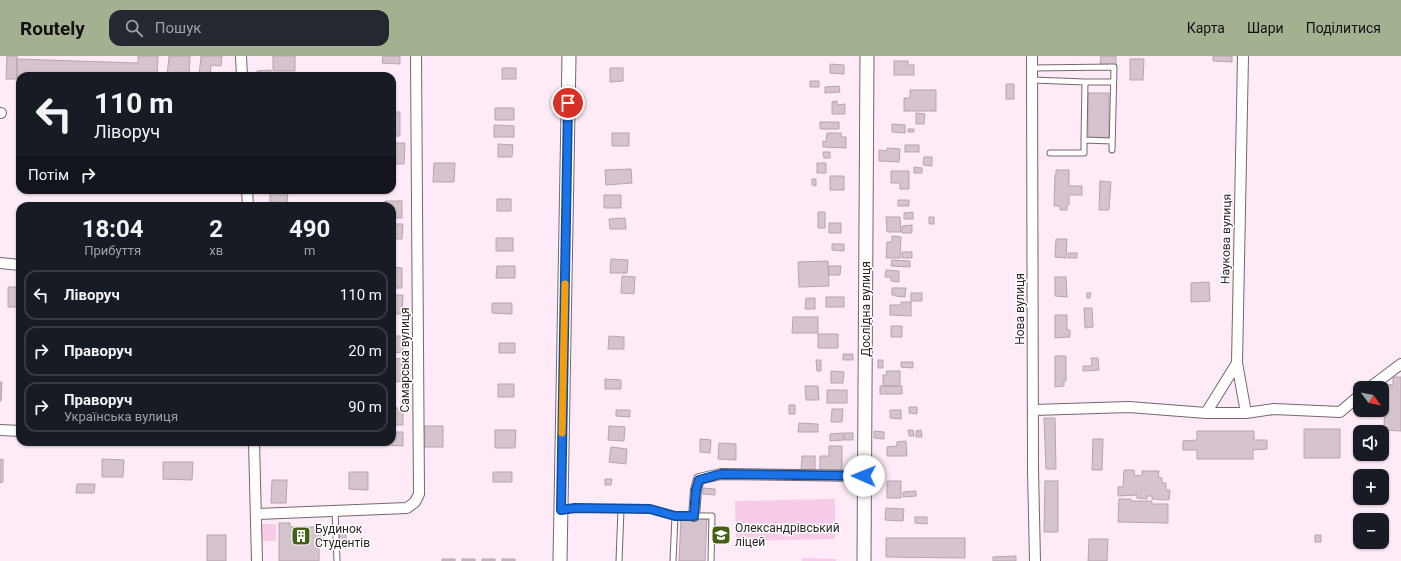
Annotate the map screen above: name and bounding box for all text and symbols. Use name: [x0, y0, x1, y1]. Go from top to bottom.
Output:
search box: [109, 10, 389, 46]
text: Routely: [20, 17, 85, 40]
icon: search: [123, 17, 145, 39]
text: Пошук: [155, 19, 201, 37]
text: Карта: [1187, 20, 1225, 36]
text: Шари: [1247, 20, 1284, 36]
text: Поділитися: [1306, 20, 1381, 36]
pin: [551, 86, 585, 120]
text: 110 m: [94, 87, 173, 120]
icon: left: [28, 88, 80, 140]
icon: arrive: [557, 92, 579, 114]
text: Ліворуч: [94, 121, 160, 142]
icon: right: [77, 164, 99, 186]
text: Потім: [28, 166, 69, 184]
street label: Наукова вулиця: [1218, 194, 1234, 284]
text: 18:04: [82, 215, 144, 243]
text: 2: [209, 215, 223, 243]
text: 490: [289, 215, 330, 243]
text: Прибуття: [84, 243, 141, 258]
text: хв: [209, 243, 223, 258]
text: m: [304, 243, 315, 258]
street label: Дослідна вулиця: [859, 261, 873, 357]
street label: Нова вулиця: [1013, 273, 1027, 345]
icon: left: [30, 284, 52, 306]
text: Ліворуч: [64, 286, 120, 304]
text: 110 m: [340, 286, 382, 304]
street label: Самарська вулиця: [398, 307, 412, 413]
icon: right: [30, 340, 52, 362]
text: Праворуч: [64, 342, 132, 360]
text: 20 m: [348, 342, 382, 360]
north arrow: [1353, 381, 1389, 417]
map controls: [1353, 381, 1389, 549]
text: Праворуч: [64, 391, 132, 409]
icon: right: [30, 396, 52, 418]
text: 90 m: [348, 398, 382, 416]
text: Українська вулиця: [64, 409, 178, 424]
button: sound: [1353, 425, 1389, 461]
position arrow: [843, 455, 885, 497]
button: +: [1353, 469, 1389, 505]
button: −: [1353, 513, 1389, 549]
place label: Олександрівський ліцей: [735, 521, 840, 549]
place label: Будинок Студентів: [315, 522, 370, 550]
school or university icon: Олександрівський ліцей: [710, 524, 732, 546]
building icon: Будинок Студентів: [290, 525, 312, 547]

